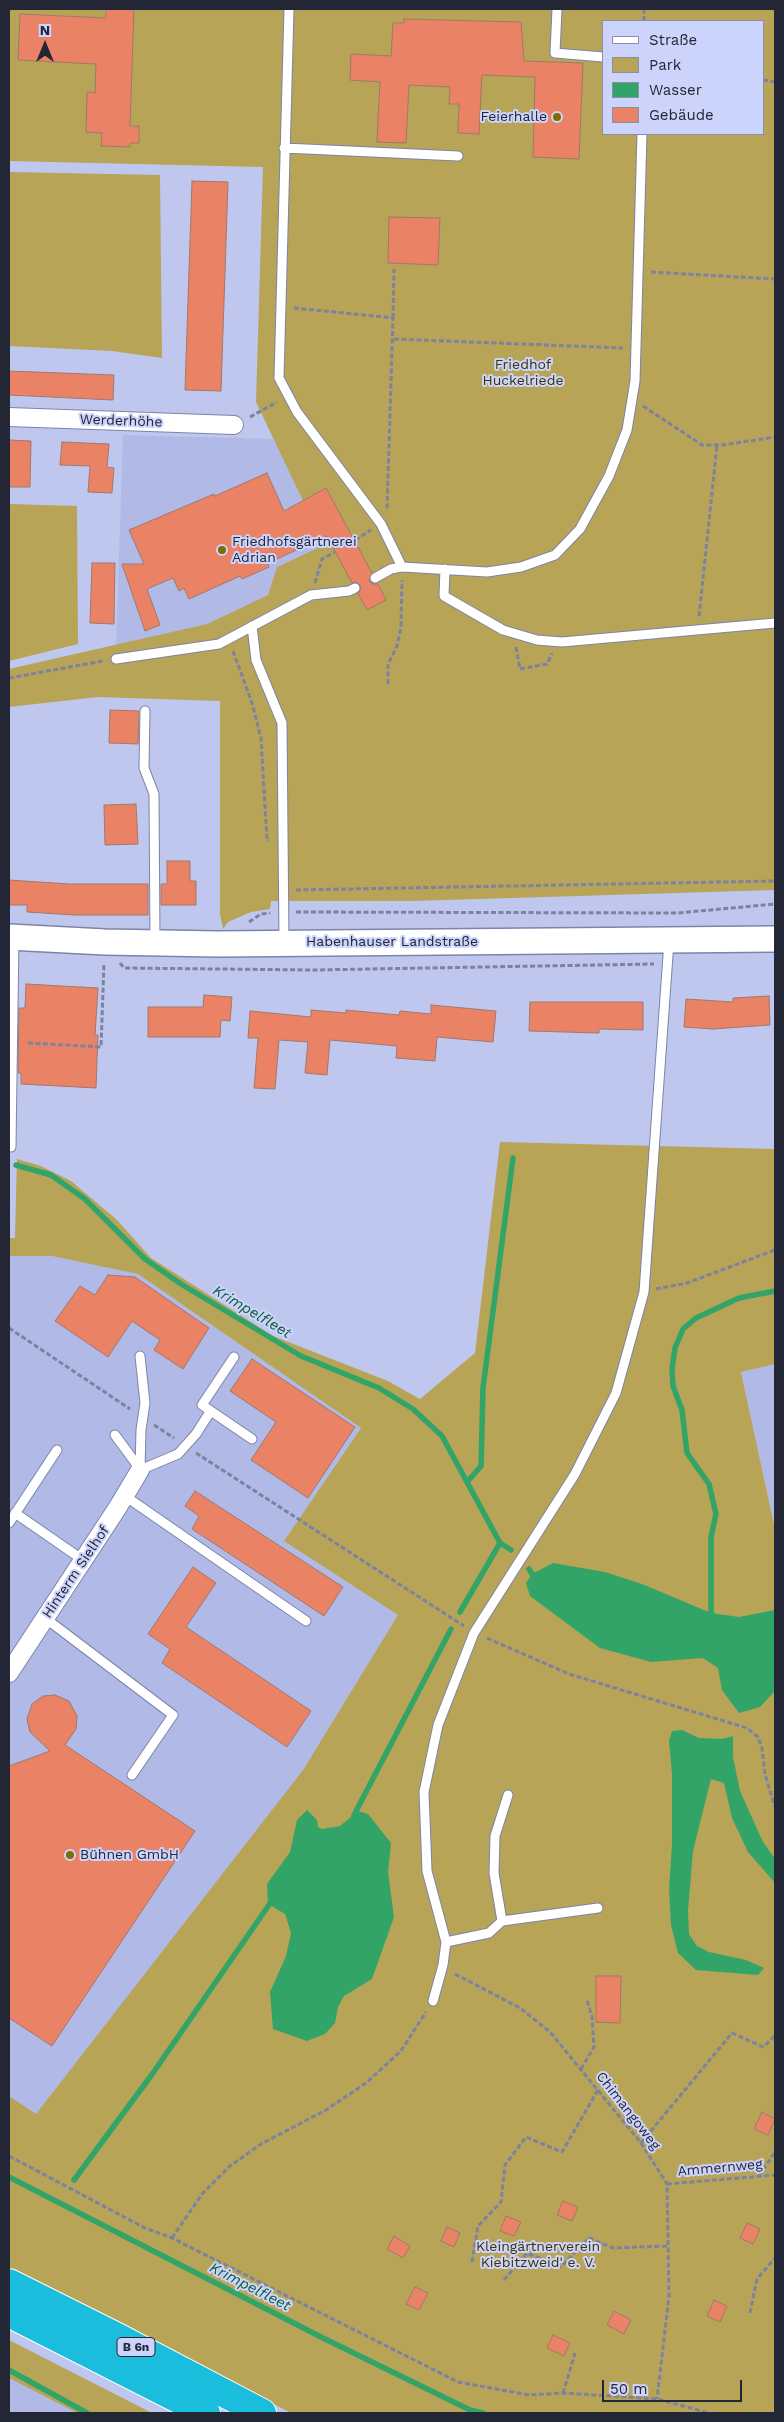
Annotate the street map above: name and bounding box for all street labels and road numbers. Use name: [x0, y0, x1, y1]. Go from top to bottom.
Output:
street label: Werderhöhe: [79, 411, 163, 431]
street label: Habenhauser Landstraße: [306, 934, 478, 950]
street label: Hinterm Sielhof: [39, 1523, 113, 1621]
street label: Chimangoweg: [592, 2069, 664, 2153]
street label: Ammernweg: [677, 2156, 763, 2180]
road number: B 6n: [117, 2338, 155, 2356]

